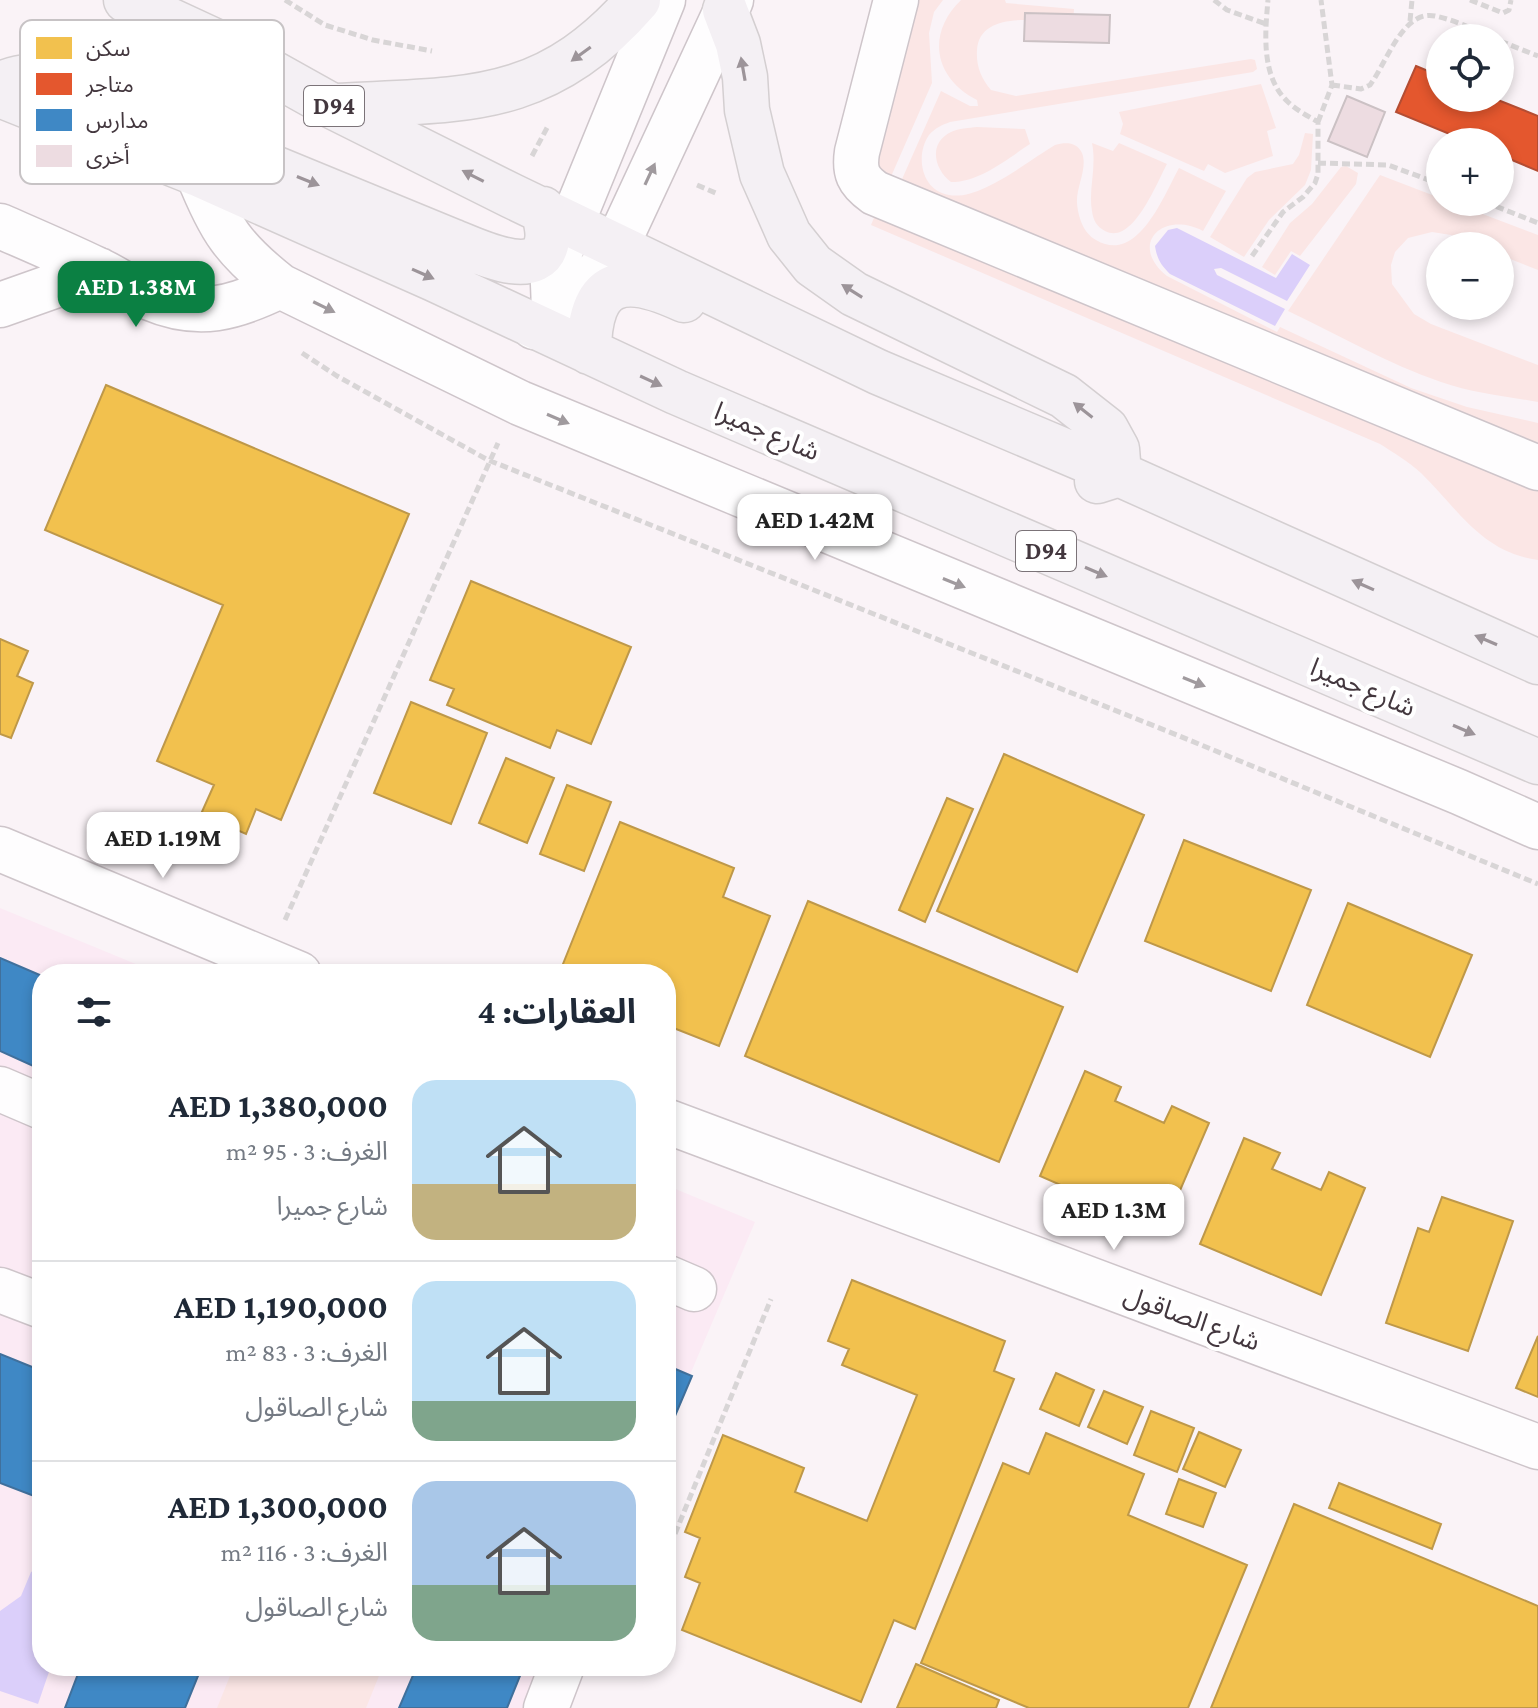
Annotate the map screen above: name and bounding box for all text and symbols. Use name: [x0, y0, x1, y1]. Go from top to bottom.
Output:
legend: [20, 20, 284, 184]
map controls: [1426, 24, 1514, 320]
button: locate: [1426, 24, 1514, 112]
text: سكن: [86, 36, 130, 61]
one-way arrow: [571, 45, 592, 61]
one-way arrow: [736, 56, 748, 81]
text: متاجر: [85, 72, 134, 97]
road number: D94: [304, 86, 364, 126]
text: مدارس: [86, 108, 149, 134]
button: +: [1426, 128, 1514, 216]
text: أخرى: [86, 143, 130, 169]
one-way arrow: [643, 162, 657, 186]
one-way arrow: [461, 169, 484, 183]
one-way arrow: [296, 175, 320, 188]
button: −: [1426, 232, 1514, 320]
pin: AED 1.38M: [44, 261, 228, 329]
one-way arrow: [411, 268, 435, 281]
text: AED 1.38M: [76, 272, 196, 301]
one-way arrow: [841, 285, 863, 299]
one-way arrow: [312, 301, 335, 314]
one-way arrow: [640, 374, 663, 388]
street label: شارع جميرا: [708, 396, 824, 470]
one-way arrow: [1073, 402, 1093, 418]
one-way arrow: [546, 413, 570, 426]
pin: AED 1.42M: [723, 494, 907, 562]
text: AED 1.42M: [755, 505, 875, 534]
road number: D94: [1016, 531, 1076, 571]
one-way arrow: [1084, 566, 1108, 579]
one-way arrow: [942, 576, 966, 589]
one-way arrow: [1351, 578, 1374, 592]
one-way arrow: [1474, 633, 1498, 646]
street label: شارع جميرا: [1304, 652, 1420, 726]
one-way arrow: [1182, 676, 1206, 689]
one-way arrow: [1452, 723, 1475, 736]
pin: AED 1.19M: [71, 812, 255, 880]
text: AED 1.19M: [105, 823, 221, 852]
icon: filters: [72, 990, 116, 1034]
text: العقارات: 4: [478, 993, 636, 1030]
text: AED 1,380,000: [169, 1087, 388, 1124]
icon: home: [476, 1112, 572, 1208]
text: الغرف: 3 · 95 m²: [226, 1137, 388, 1166]
pin: AED 1.3M: [1031, 1184, 1197, 1252]
text: شارع جميرا: [277, 1192, 388, 1221]
text: AED 1.3M: [1061, 1195, 1167, 1224]
street label: شارع الصاقول: [1118, 1280, 1264, 1360]
text: AED 1,190,000: [174, 1288, 388, 1325]
icon: home: [476, 1313, 572, 1409]
text: الغرف: 3 · 83 m²: [226, 1338, 388, 1367]
text: شارع الصاقول: [245, 1393, 388, 1422]
text: AED 1,300,000: [168, 1488, 388, 1525]
icon: home: [476, 1513, 572, 1609]
text: الغرف: 3 · 116 m²: [221, 1538, 388, 1567]
text: شارع الصاقول: [245, 1593, 388, 1622]

